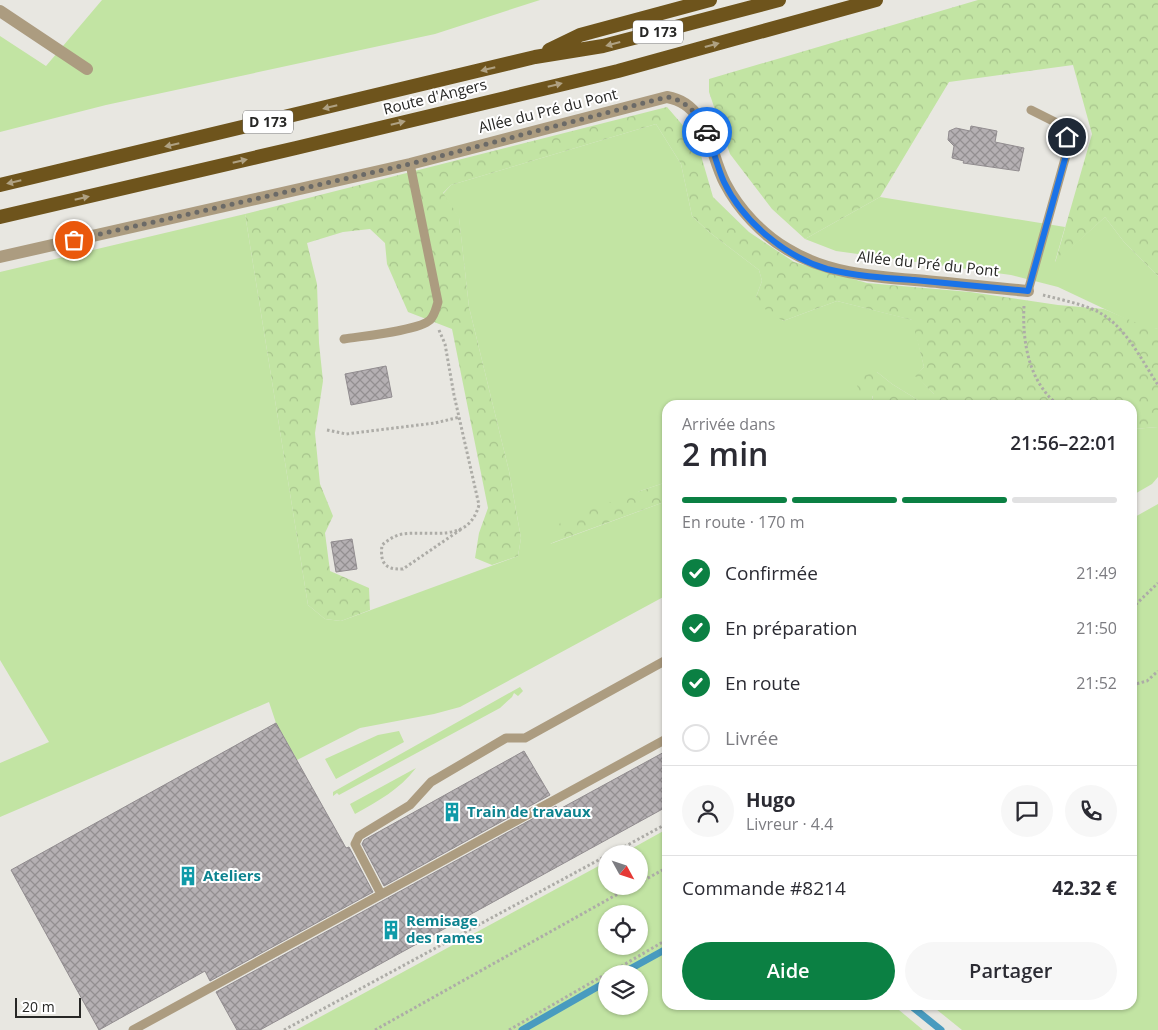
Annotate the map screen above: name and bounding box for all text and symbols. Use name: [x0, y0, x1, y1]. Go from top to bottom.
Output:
road number: D 173: [633, 21, 683, 44]
one-way arrow: [606, 40, 621, 48]
one-way arrow: [705, 41, 720, 49]
one-way arrow: [480, 65, 495, 73]
street label: Route d'Angers: [381, 73, 489, 119]
one-way arrow: [547, 81, 562, 89]
street label: Allée du Pré du Pont: [476, 83, 619, 137]
one-way arrow: [323, 104, 338, 112]
courier: [682, 107, 732, 157]
road number: D 173: [243, 110, 293, 134]
pin: [1046, 116, 1088, 158]
icon: car: [693, 118, 721, 146]
one-way arrow: [390, 119, 405, 127]
icon: home: [1053, 123, 1081, 151]
one-way arrow: [165, 141, 180, 149]
one-way arrow: [232, 157, 247, 165]
one-way arrow: [6, 178, 21, 186]
one-way arrow: [74, 194, 89, 202]
pin: [53, 219, 95, 261]
icon: bag: [60, 226, 88, 254]
street label: Allée du Pré du Pont: [856, 246, 1000, 280]
text: Arrivée dans: [682, 413, 775, 435]
text: 21:56–22:01: [1010, 430, 1117, 456]
text: 2 min: [682, 432, 768, 475]
text: En route · 170 m: [682, 511, 804, 533]
icon: check: [682, 559, 710, 587]
text: Confirmée: [725, 560, 818, 586]
text: 21:49: [1076, 562, 1117, 584]
icon: check: [682, 614, 710, 642]
text: En préparation: [725, 615, 857, 641]
text: 21:50: [1076, 617, 1117, 639]
icon: check: [682, 669, 710, 697]
text: En route: [725, 670, 800, 696]
text: 21:52: [1076, 672, 1117, 694]
text: Livrée: [725, 725, 778, 751]
button: person: [682, 785, 734, 837]
button: chat: [1001, 785, 1053, 837]
button: phone: [1065, 785, 1117, 837]
text: Hugo: [746, 787, 796, 813]
building icon: Train de travaux: [441, 801, 463, 823]
place label: Train de travaux: [467, 801, 591, 821]
text: Livreur · 4.4: [746, 813, 833, 835]
north arrow: [598, 845, 648, 895]
map controls: [598, 845, 648, 1015]
building icon: Ateliers: [177, 865, 199, 887]
place label: Ateliers: [203, 865, 261, 885]
text: Commande #8214: [682, 875, 846, 901]
text: 42.32 €: [1052, 875, 1117, 901]
button: locate: [598, 905, 648, 955]
place label: Remisage des rames: [406, 910, 483, 947]
building icon: Remisage des rames: [380, 919, 402, 941]
button: Aide: [682, 942, 895, 1000]
button: Partager: [905, 942, 1117, 1000]
button: layers: [598, 965, 648, 1015]
scale bar: [15, 995, 81, 1018]
text: 20 m: [22, 997, 55, 1016]

